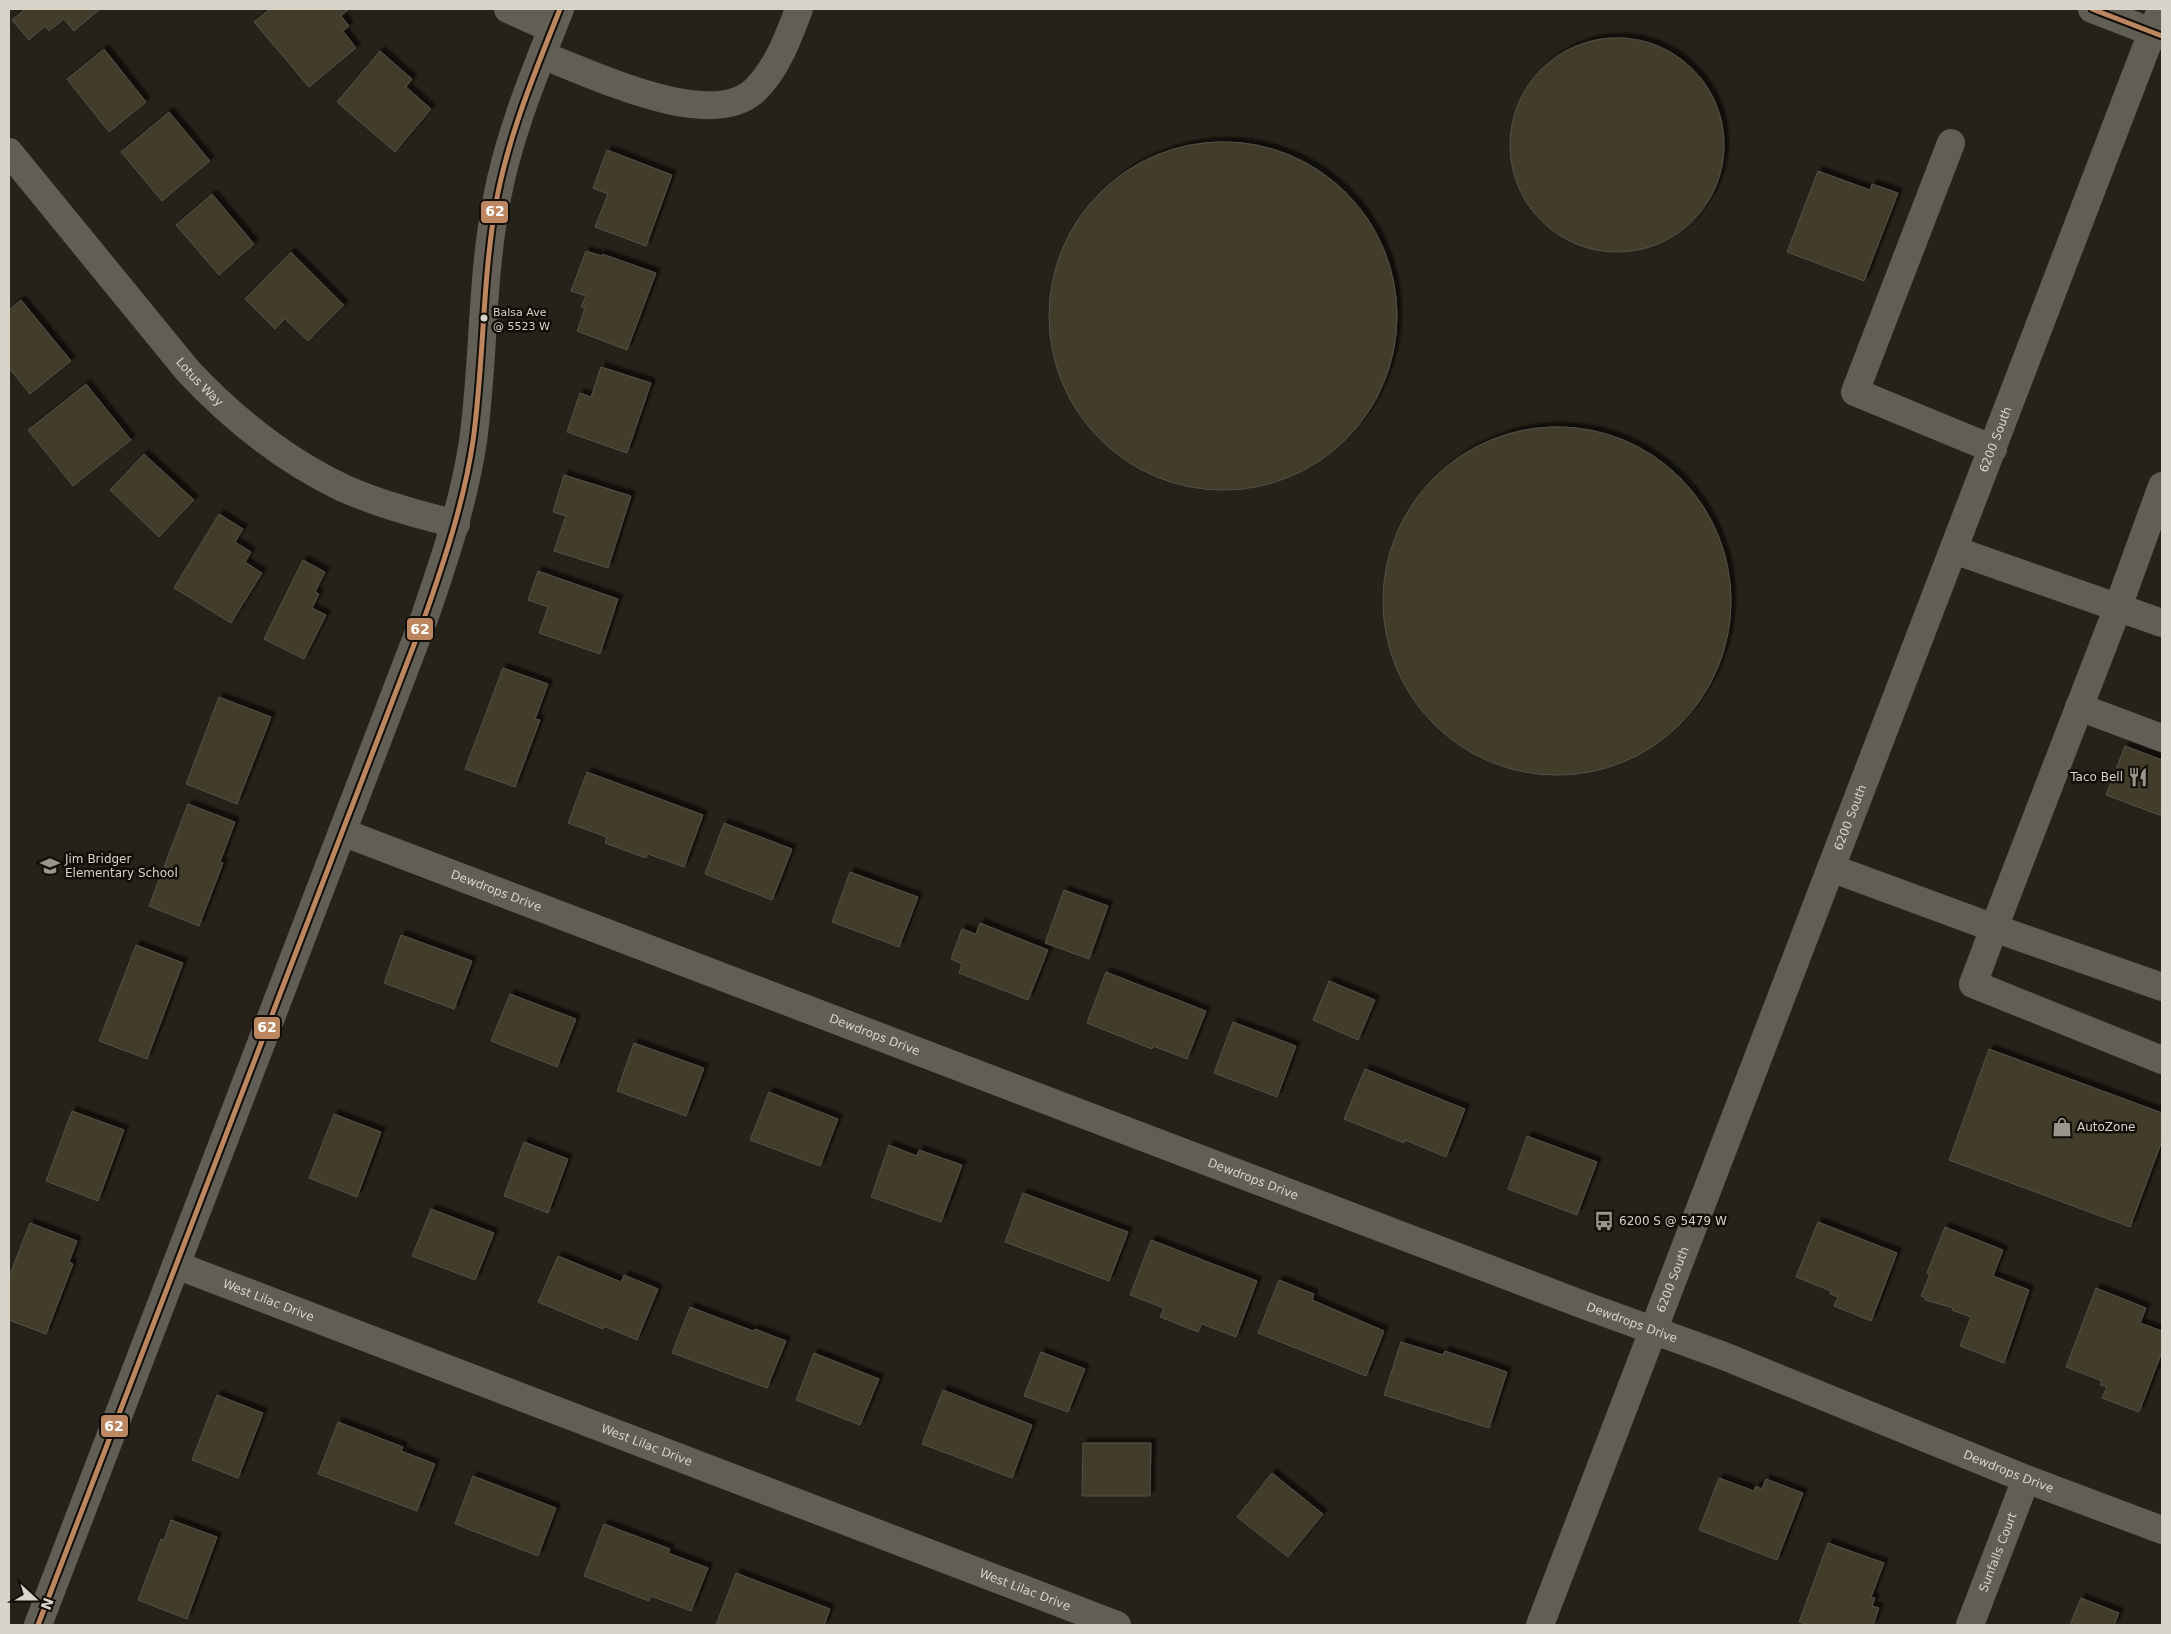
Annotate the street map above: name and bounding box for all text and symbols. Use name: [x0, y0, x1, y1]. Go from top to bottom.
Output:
line badge: 62: [480, 200, 509, 224]
text: 62: [485, 203, 505, 219]
place label: Balsa Ave @ 5523 W: [493, 306, 550, 333]
marker: Balsa Ave @ 5523 W: [479, 313, 489, 323]
street label: Lotus Way: [173, 355, 226, 409]
street label: 6200 South: [1977, 405, 2015, 474]
line badge: 62: [406, 617, 434, 641]
text: 62: [410, 621, 430, 637]
restaurant icon: Taco Bell: [2127, 766, 2149, 788]
place label: Taco Bell: [2069, 770, 2123, 784]
street label: 6200 South: [1831, 783, 1869, 852]
place label: Jim Bridger Elementary School: [64, 852, 178, 880]
school or university icon: Jim Bridger Elementary School: [39, 855, 61, 877]
street label: Dewdrops Drive: [449, 867, 543, 914]
street label: Dewdrops Drive: [827, 1011, 922, 1059]
line badge: 62: [253, 1016, 281, 1040]
text: 62: [257, 1019, 277, 1035]
shop icon: AutoZone: [2051, 1116, 2073, 1138]
place label: AutoZone: [2077, 1120, 2135, 1134]
street label: Dewdrops Drive: [1206, 1155, 1300, 1203]
bus stop icon: 6200 S @ 5479 W: [1593, 1210, 1615, 1232]
place label: 6200 S @ 5479 W: [1619, 1214, 1727, 1228]
street label: 6200 South: [1654, 1245, 1692, 1314]
street label: West Lilac Drive: [221, 1277, 316, 1324]
street label: Dewdrops Drive: [1584, 1300, 1679, 1345]
line badge: 62: [100, 1414, 129, 1438]
text: 62: [104, 1418, 124, 1434]
street label: West Lilac Drive: [599, 1421, 694, 1469]
street label: Dewdrops Drive: [1961, 1447, 2055, 1496]
street label: Sunfalls Court: [1976, 1510, 2020, 1594]
street label: West Lilac Drive: [977, 1566, 1073, 1614]
north arrow: [10, 1574, 60, 1624]
text: N: [38, 1595, 57, 1612]

